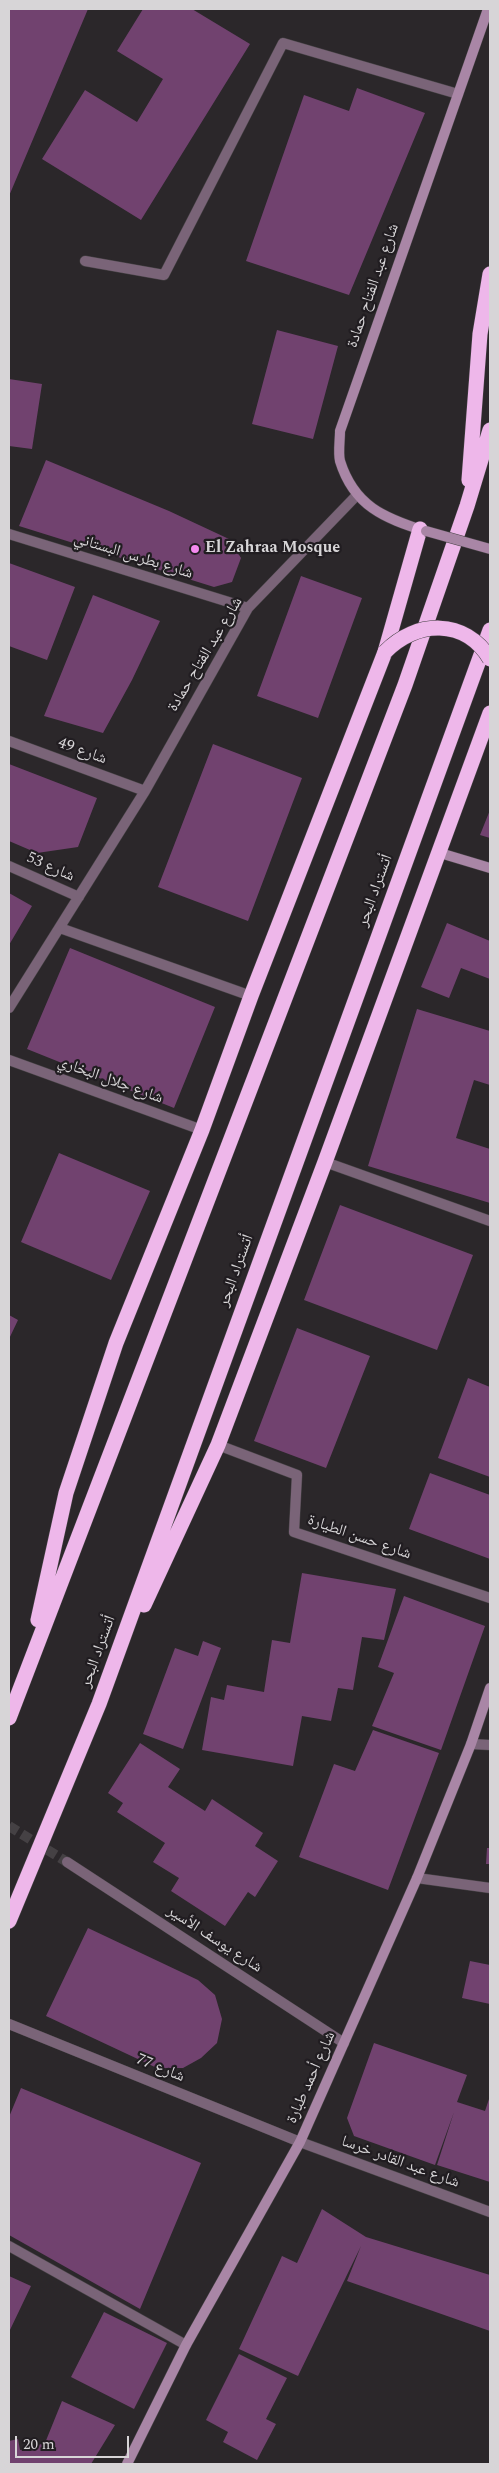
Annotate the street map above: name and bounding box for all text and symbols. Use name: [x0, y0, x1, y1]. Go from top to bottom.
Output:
street label: شارع عبد الفتاح حمادة: [344, 221, 404, 351]
street label: شارع بطرس البستاني: [71, 530, 195, 584]
place label: El Zahraa Mosque: [205, 539, 340, 559]
marker: El Zahraa Mosque: [189, 543, 201, 555]
street label: شارع عبد الفتاح حمادة: [164, 594, 248, 716]
street label: شارع 49: [55, 734, 109, 770]
street label: شارع 53: [23, 849, 77, 887]
street label: أتستراد البحر: [354, 852, 398, 930]
street label: شارع جلال البخاري: [55, 1053, 165, 1109]
street label: أتستراد البحر: [215, 1232, 259, 1310]
street label: شارع حسن الطيارة: [305, 1511, 413, 1565]
street label: أتستراد البحر: [77, 1613, 121, 1691]
street label: شارع يوسف الأسير: [163, 1902, 265, 1978]
street label: شارع أحمد طبارة: [283, 2029, 341, 2127]
street label: شارع 77: [133, 2051, 187, 2087]
street label: شارع عبد القادر خرسا: [338, 2133, 462, 2193]
scale bar: [18, 2426, 131, 2458]
text: 20 m: [23, 2433, 55, 2456]

